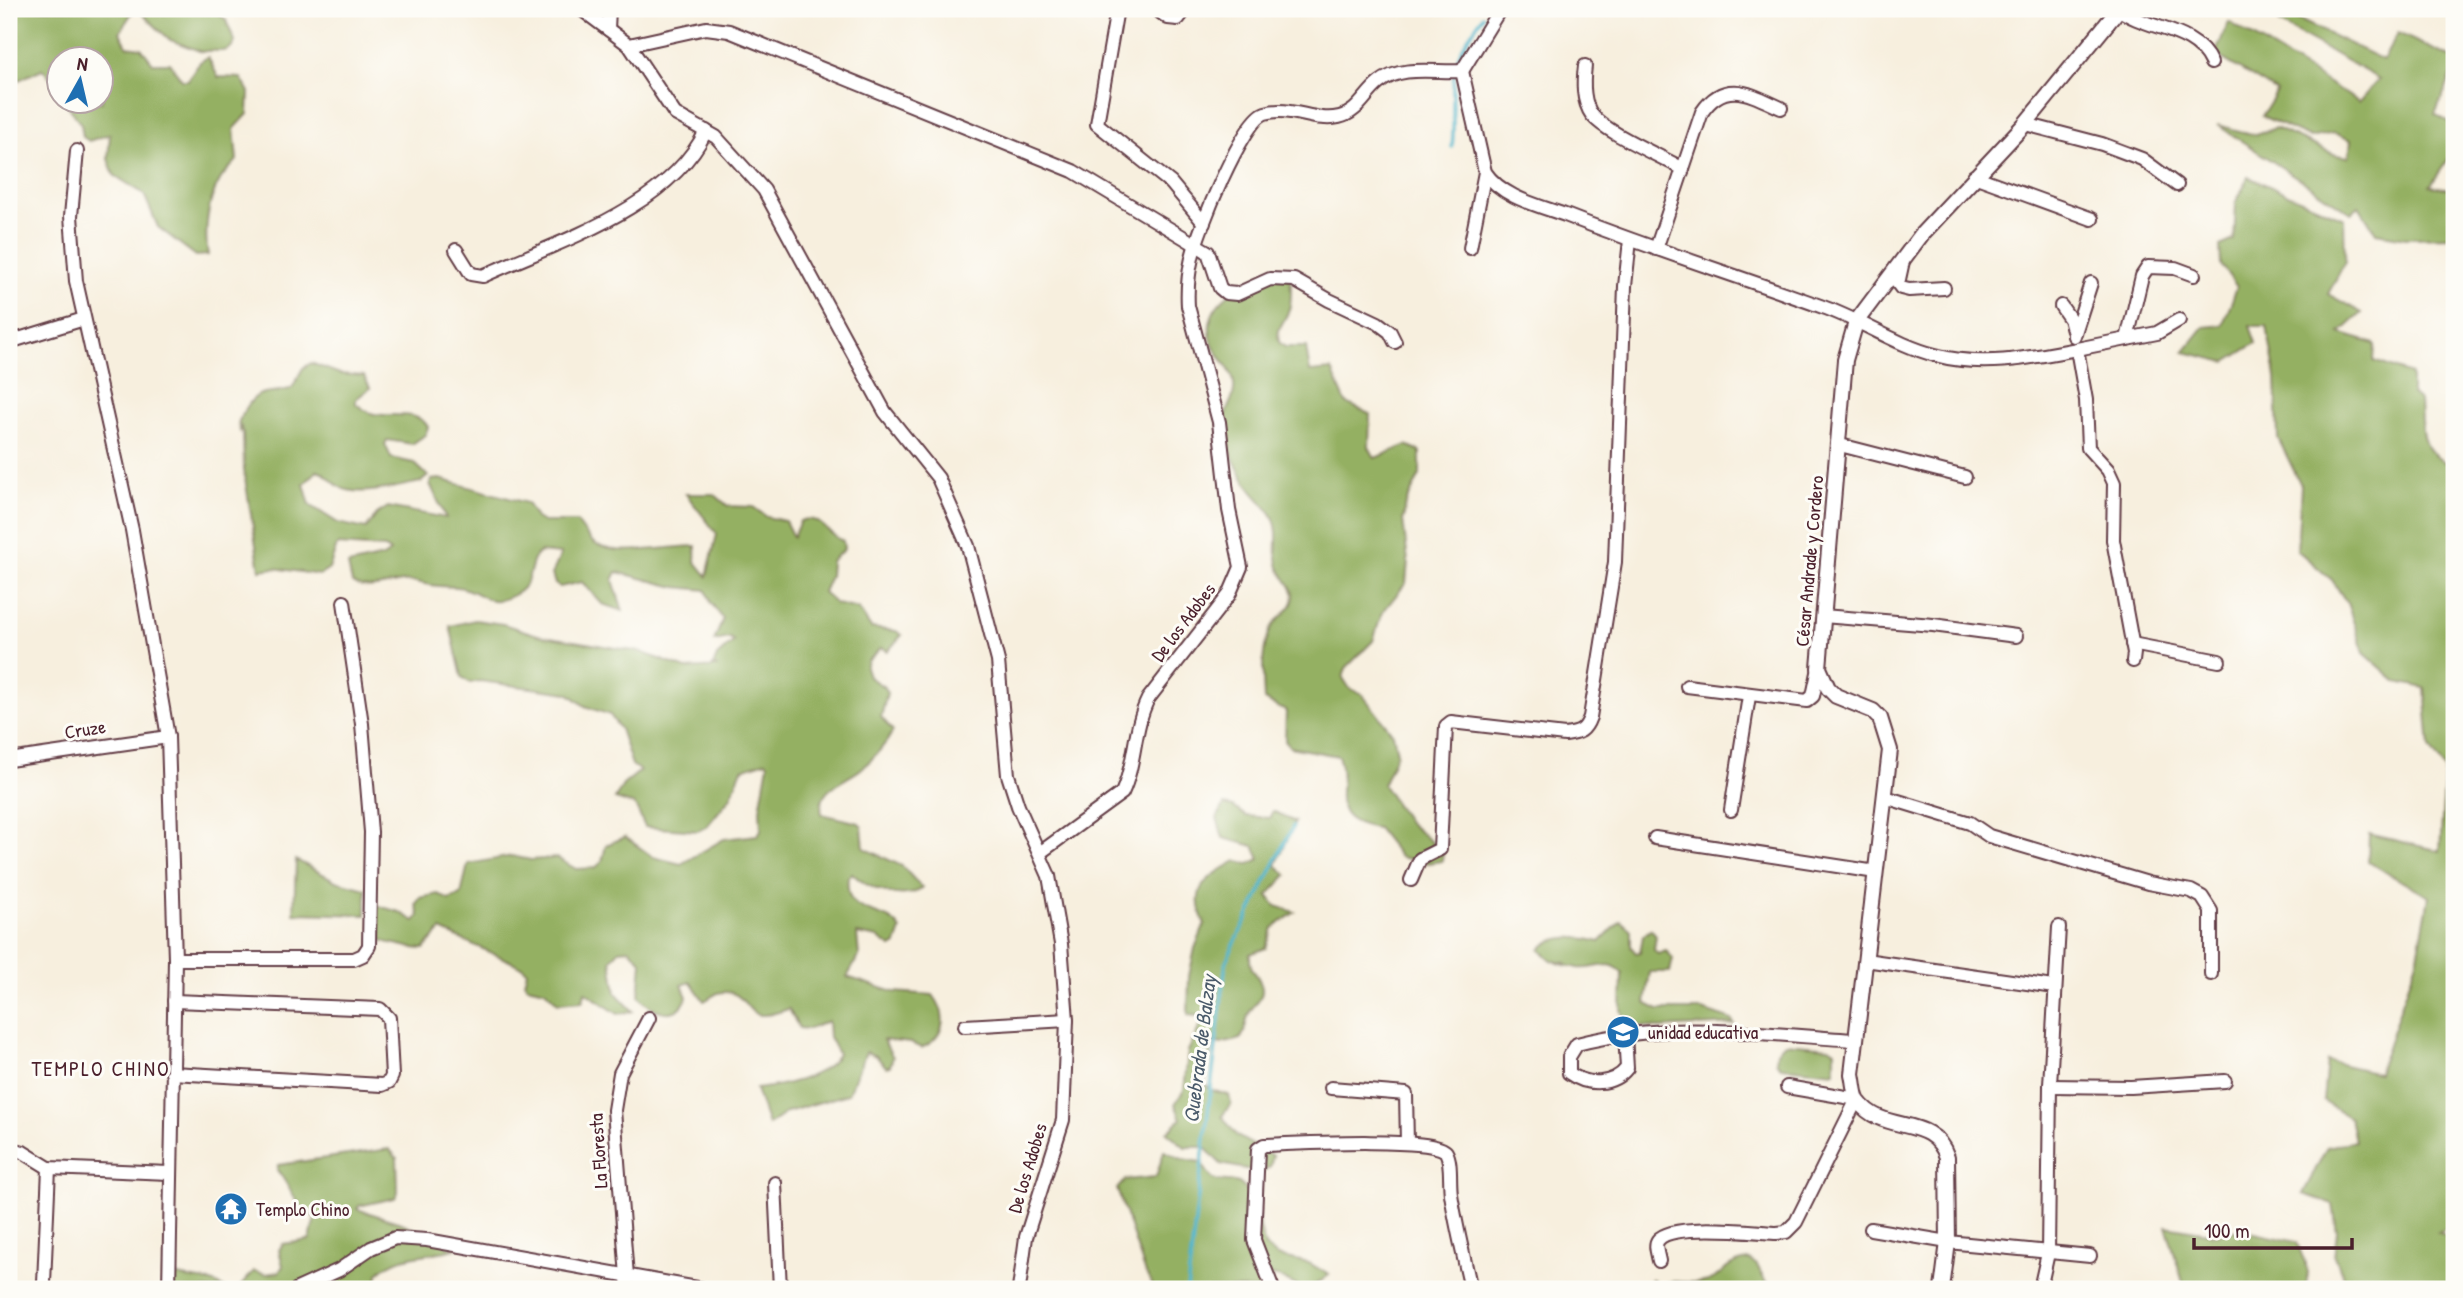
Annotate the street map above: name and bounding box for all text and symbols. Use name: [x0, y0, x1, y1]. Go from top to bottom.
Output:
north arrow: [46, 46, 116, 116]
text: N: [76, 50, 89, 77]
street label: César Andrade y Cordero: [1789, 474, 1829, 648]
street label: De los Adobes: [1145, 577, 1221, 667]
street label: Cruze: [63, 713, 108, 745]
water label: Quebrada de Balzay: [1176, 971, 1223, 1124]
school or university icon: unidad educativa: [1604, 1013, 1642, 1051]
place label: unidad educativa: [1648, 1019, 1759, 1045]
district label: TEMPLO CHINO: [31, 1054, 171, 1083]
street label: La Floresta: [582, 1112, 614, 1189]
street label: De los Adobes: [1001, 1120, 1053, 1216]
temple icon: Templo Chino: [212, 1190, 250, 1228]
place label: Templo Chino: [256, 1196, 350, 1222]
scale bar: [2194, 1207, 2351, 1251]
text: 100 m: [2204, 1216, 2250, 1245]

